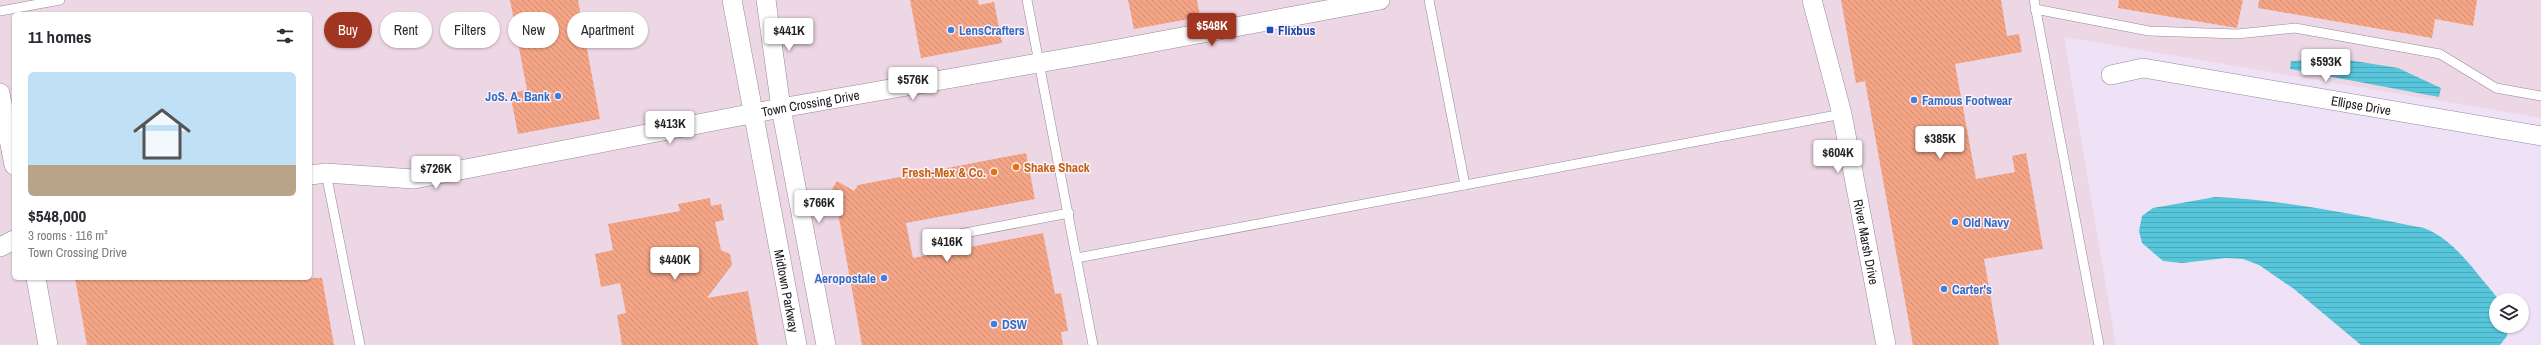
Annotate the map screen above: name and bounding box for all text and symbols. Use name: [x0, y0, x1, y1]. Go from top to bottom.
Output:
chip: Buy: [324, 12, 372, 48]
chip: Rent: [380, 12, 432, 48]
chip: Filters: [440, 12, 500, 48]
chip: New: [508, 12, 559, 48]
chip: Apartment: [567, 12, 648, 48]
pin: $548K: [1184, 13, 1240, 47]
text: $548K: [1196, 17, 1228, 34]
pin: $441K: [761, 18, 817, 52]
text: $441K: [773, 22, 805, 39]
place label: LensCrafters: [959, 22, 1025, 39]
place label: Flixbus: [1278, 22, 1315, 39]
text: 11 homes: [28, 25, 92, 48]
icon: filters: [274, 25, 296, 47]
marker: LensCrafters: [946, 25, 956, 35]
marker: Flixbus: [1265, 25, 1275, 35]
pin: $593K: [2298, 49, 2354, 83]
text: $593K: [2310, 53, 2342, 70]
pin: $576K: [885, 67, 941, 101]
text: $576K: [897, 71, 929, 88]
street label: Town Crossing Drive: [760, 86, 861, 121]
place label: JoS. A. Bank: [485, 88, 550, 105]
marker: JoS. A. Bank: [553, 91, 563, 101]
place label: Famous Footwear: [1922, 92, 2013, 109]
street label: Ellipse Drive: [2330, 92, 2392, 119]
marker: Famous Footwear: [1909, 95, 1919, 105]
icon: home: [126, 98, 198, 170]
pin: $413K: [642, 111, 698, 145]
text: $413K: [654, 115, 686, 132]
pin: $385K: [1912, 126, 1968, 160]
text: $385K: [1924, 130, 1956, 147]
pin: $604K: [1810, 140, 1866, 174]
text: $604K: [1822, 144, 1854, 161]
pin: $726K: [408, 156, 464, 190]
place label: Shake Shack: [1024, 159, 1090, 176]
text: $726K: [420, 160, 452, 177]
marker: Shake Shack: [1011, 162, 1021, 172]
place label: Fresh-Mex & Co.: [902, 164, 986, 181]
marker: Fresh-Mex & Co.: [989, 167, 999, 177]
pin: $766K: [791, 190, 847, 224]
text: $766K: [803, 194, 835, 211]
street label: River Marsh Drive: [1849, 198, 1882, 286]
text: $548,000: [28, 204, 86, 227]
place label: Old Navy: [1963, 214, 2009, 231]
marker: Old Navy: [1950, 217, 1960, 227]
text: 3 rooms · 116 m²: [28, 227, 108, 244]
pin: $416K: [919, 229, 975, 263]
text: $416K: [931, 233, 963, 250]
text: Town Crossing Drive: [28, 244, 127, 261]
pin: $440K: [647, 247, 703, 281]
street label: Midtown Parkway: [770, 248, 803, 335]
text: $440K: [659, 251, 691, 268]
place label: Aeropostale: [814, 270, 876, 287]
marker: Aeropostale: [879, 273, 889, 283]
place label: Carter's: [1952, 281, 1992, 298]
marker: Carter's: [1939, 284, 1949, 294]
map controls: [2489, 293, 2529, 333]
button: layers: [2489, 293, 2529, 333]
place label: DSW: [1002, 316, 1028, 333]
marker: DSW: [989, 319, 999, 329]

